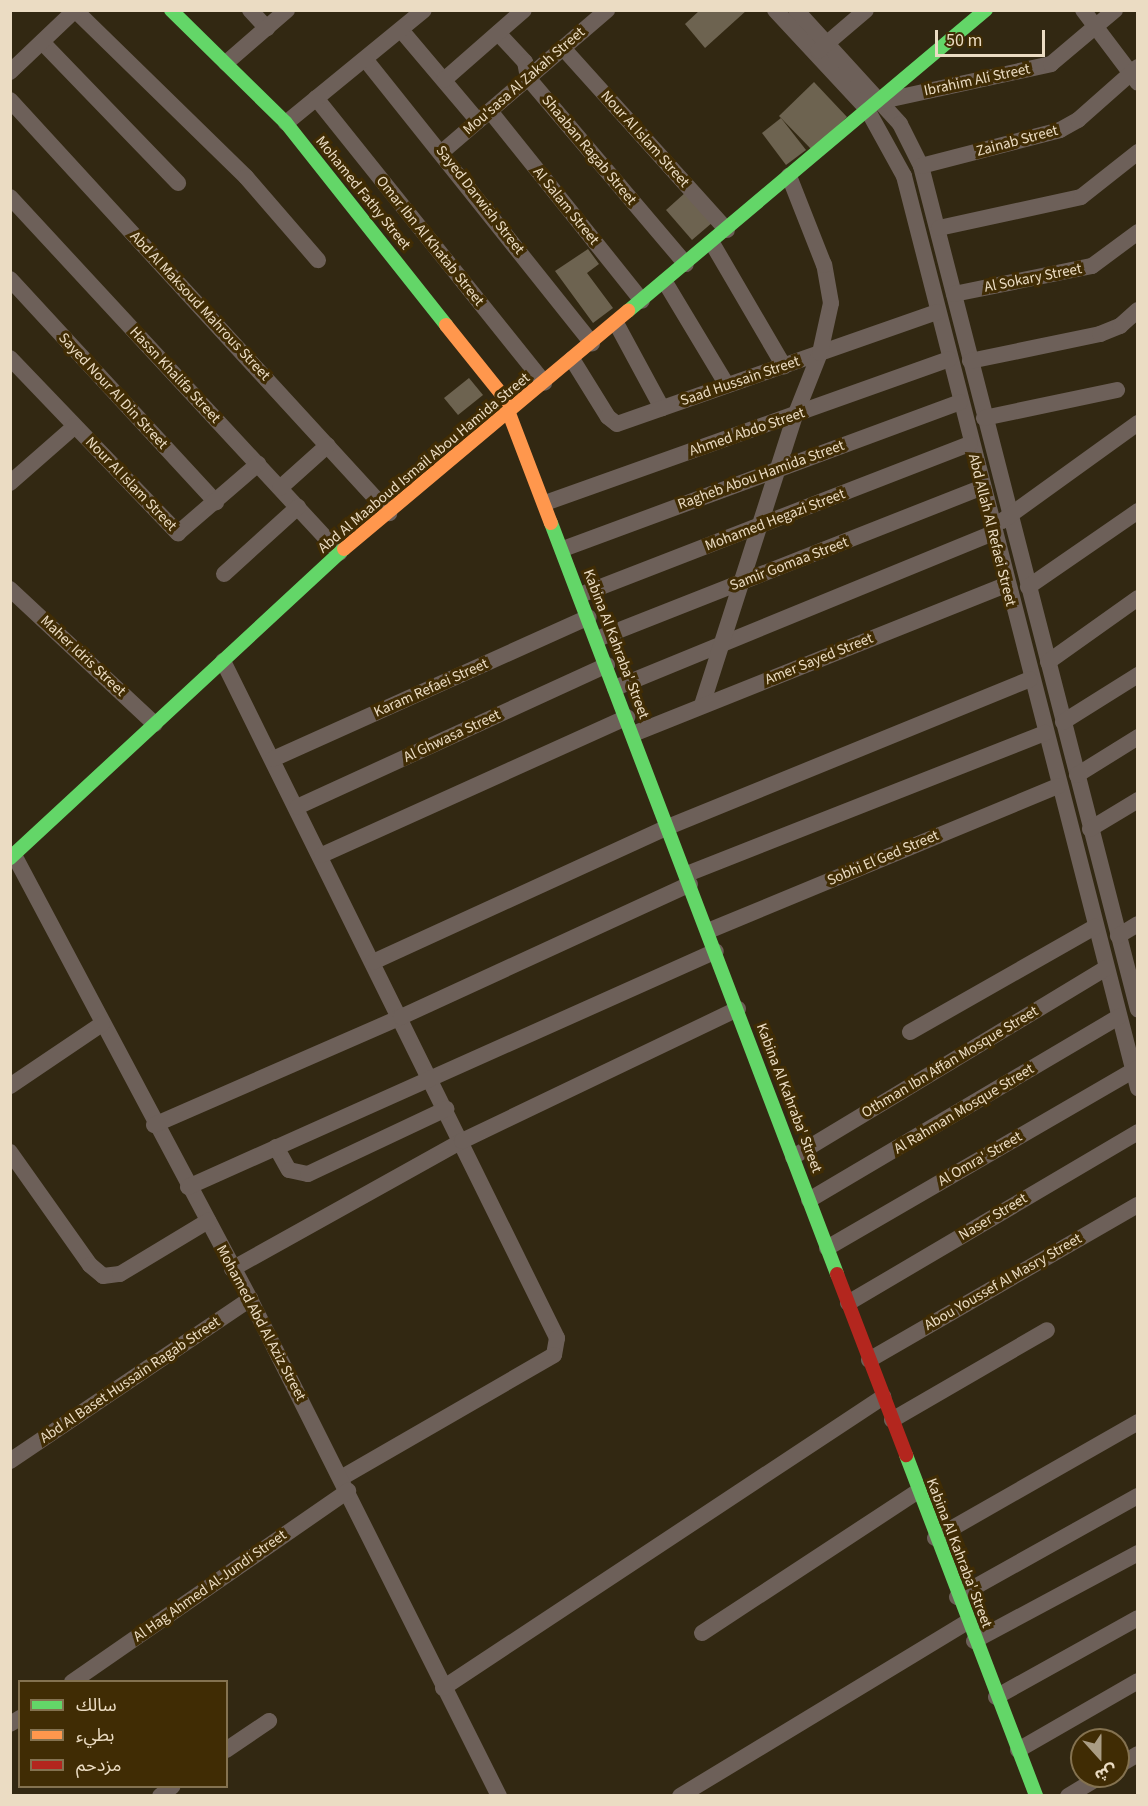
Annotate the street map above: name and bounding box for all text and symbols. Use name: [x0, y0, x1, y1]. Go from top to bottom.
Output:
scale bar: [938, 18, 1048, 56]
street label: Mou'sasa Al Zakah Street: [460, 23, 588, 139]
text: 50 m: [946, 28, 982, 53]
street label: Ibrahim Ali Street: [922, 60, 1032, 100]
street label: Nour Al Islam Street: [597, 87, 693, 191]
street label: Shaaban Ragab Street: [538, 91, 640, 209]
street label: Zainab Street: [974, 121, 1060, 161]
street label: Mohamed Fathy Street: [312, 133, 414, 253]
street label: Sayed Darwish Street: [432, 142, 528, 258]
street label: Al Salam Street: [529, 163, 603, 249]
street label: Omar Ibn Al Khatab Street: [372, 172, 488, 310]
street label: Abd Al Maksoud Mahrous Street: [126, 228, 274, 384]
street label: Al Sokary Street: [983, 260, 1083, 296]
street label: Hassn Khalifa Street: [126, 323, 224, 427]
street label: Sayed Nour Al Din Street: [55, 329, 171, 453]
street label: Saad Hussain Street: [678, 352, 802, 410]
street label: Abd Al Maaboud Ismail Abou Hamida Street: [314, 369, 534, 557]
street label: Ahmed Abdo Street: [687, 404, 807, 460]
street label: Nour Al Islam Street: [82, 433, 180, 535]
street label: Ragheb Abou Hamida Street: [675, 436, 847, 514]
street label: Abd Allah Al Refaei Street: [964, 452, 1020, 608]
street label: Mohamed Hegazi Street: [702, 485, 848, 555]
street label: Samir Gomaa Street: [727, 533, 851, 595]
street label: Kabina Al Kahraba' Street: [579, 567, 653, 721]
street label: Maher Idris Street: [37, 612, 129, 700]
street label: Amer Sayed Street: [762, 629, 876, 689]
street label: Karam Refaei Street: [371, 655, 491, 721]
street label: Al Ghwasa Street: [401, 706, 503, 766]
street label: Sobhi El Ged Street: [824, 826, 942, 890]
street label: Othman Ibn Affan Mosque Street: [858, 1002, 1042, 1122]
street label: Kabina Al Kahraba' Street: [752, 1021, 826, 1175]
street label: Al Rahman Mosque Street: [891, 1060, 1037, 1158]
street label: Al Omra' Street: [935, 1128, 1025, 1190]
street label: Naser Street: [955, 1190, 1031, 1244]
street label: Abou Youssef Al Masry Street: [921, 1230, 1085, 1334]
street label: Mohamed Abd Al Aziz Street: [212, 1242, 310, 1404]
street label: Abd Al Baset Hussain Ragab Street: [36, 1313, 224, 1447]
street label: Kabina Al Kahraba' Street: [922, 1476, 996, 1630]
street label: Al Hag Ahmed Al-Jundi Street: [130, 1526, 290, 1646]
legend: [18, 1680, 228, 1788]
text: سالك: [76, 1693, 117, 1718]
text: بطيء: [76, 1723, 114, 1748]
north arrow: [1070, 1728, 1130, 1788]
text: مزدحم: [76, 1753, 121, 1778]
text: ش: [1092, 1759, 1120, 1787]

